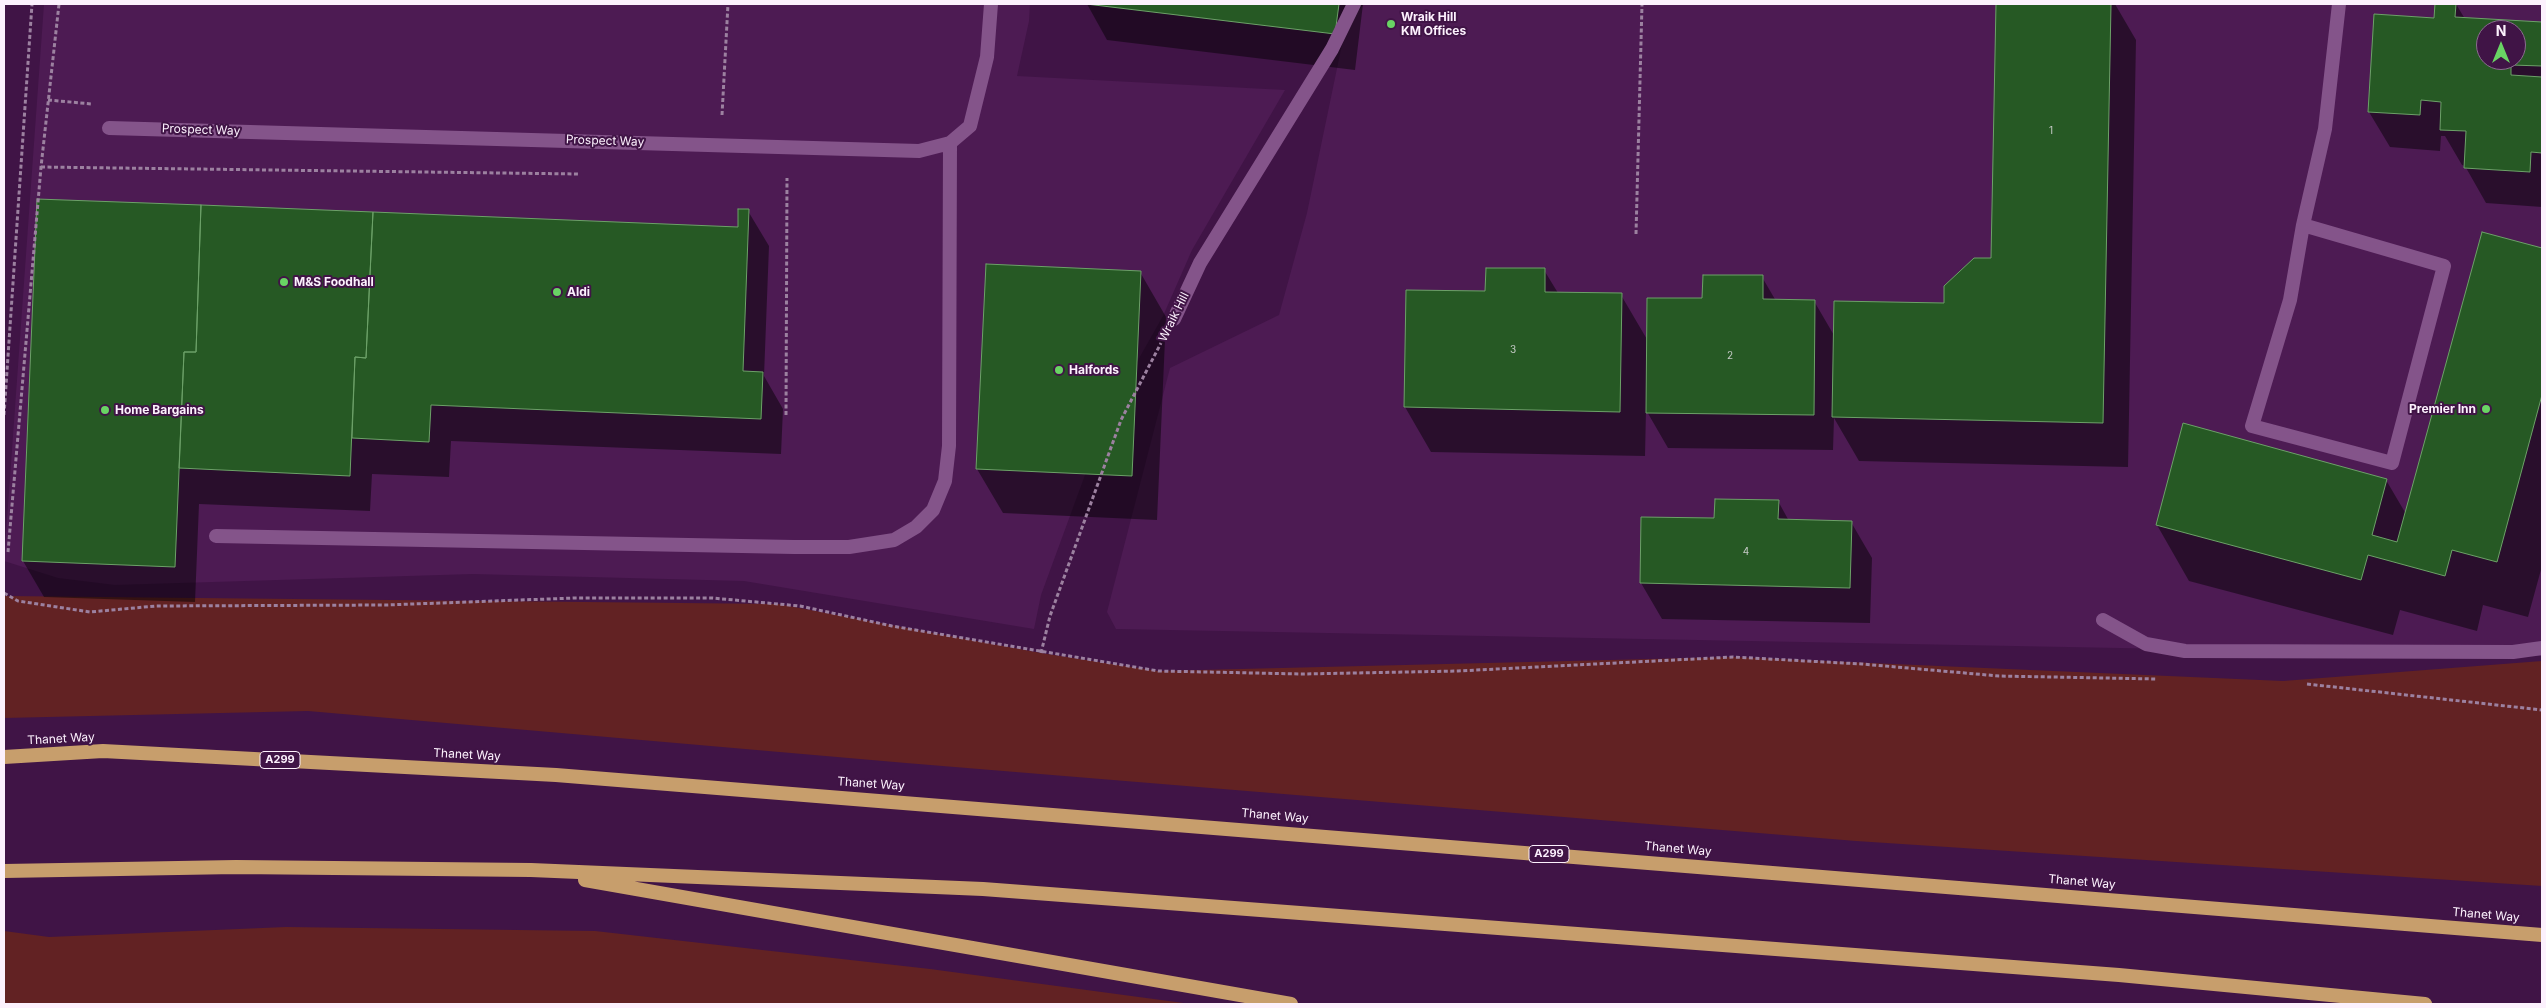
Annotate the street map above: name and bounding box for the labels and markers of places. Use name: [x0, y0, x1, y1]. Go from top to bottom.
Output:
place label: Wraik Hill KM Offices: [1401, 10, 1466, 38]
marker: Wraik Hill KM Offices: [1385, 18, 1397, 30]
place label: M&S Foodhall: [294, 275, 374, 289]
marker: M&S Foodhall: [278, 276, 290, 288]
place label: Aldi: [567, 285, 590, 299]
marker: Aldi: [551, 286, 563, 298]
place label: Halfords: [1069, 363, 1119, 377]
marker: Halfords: [1053, 364, 1065, 376]
place label: Premier Inn: [2409, 402, 2476, 416]
place label: Home Bargains: [115, 403, 204, 417]
marker: Premier Inn: [2480, 403, 2492, 415]
marker: Home Bargains: [99, 404, 111, 416]

